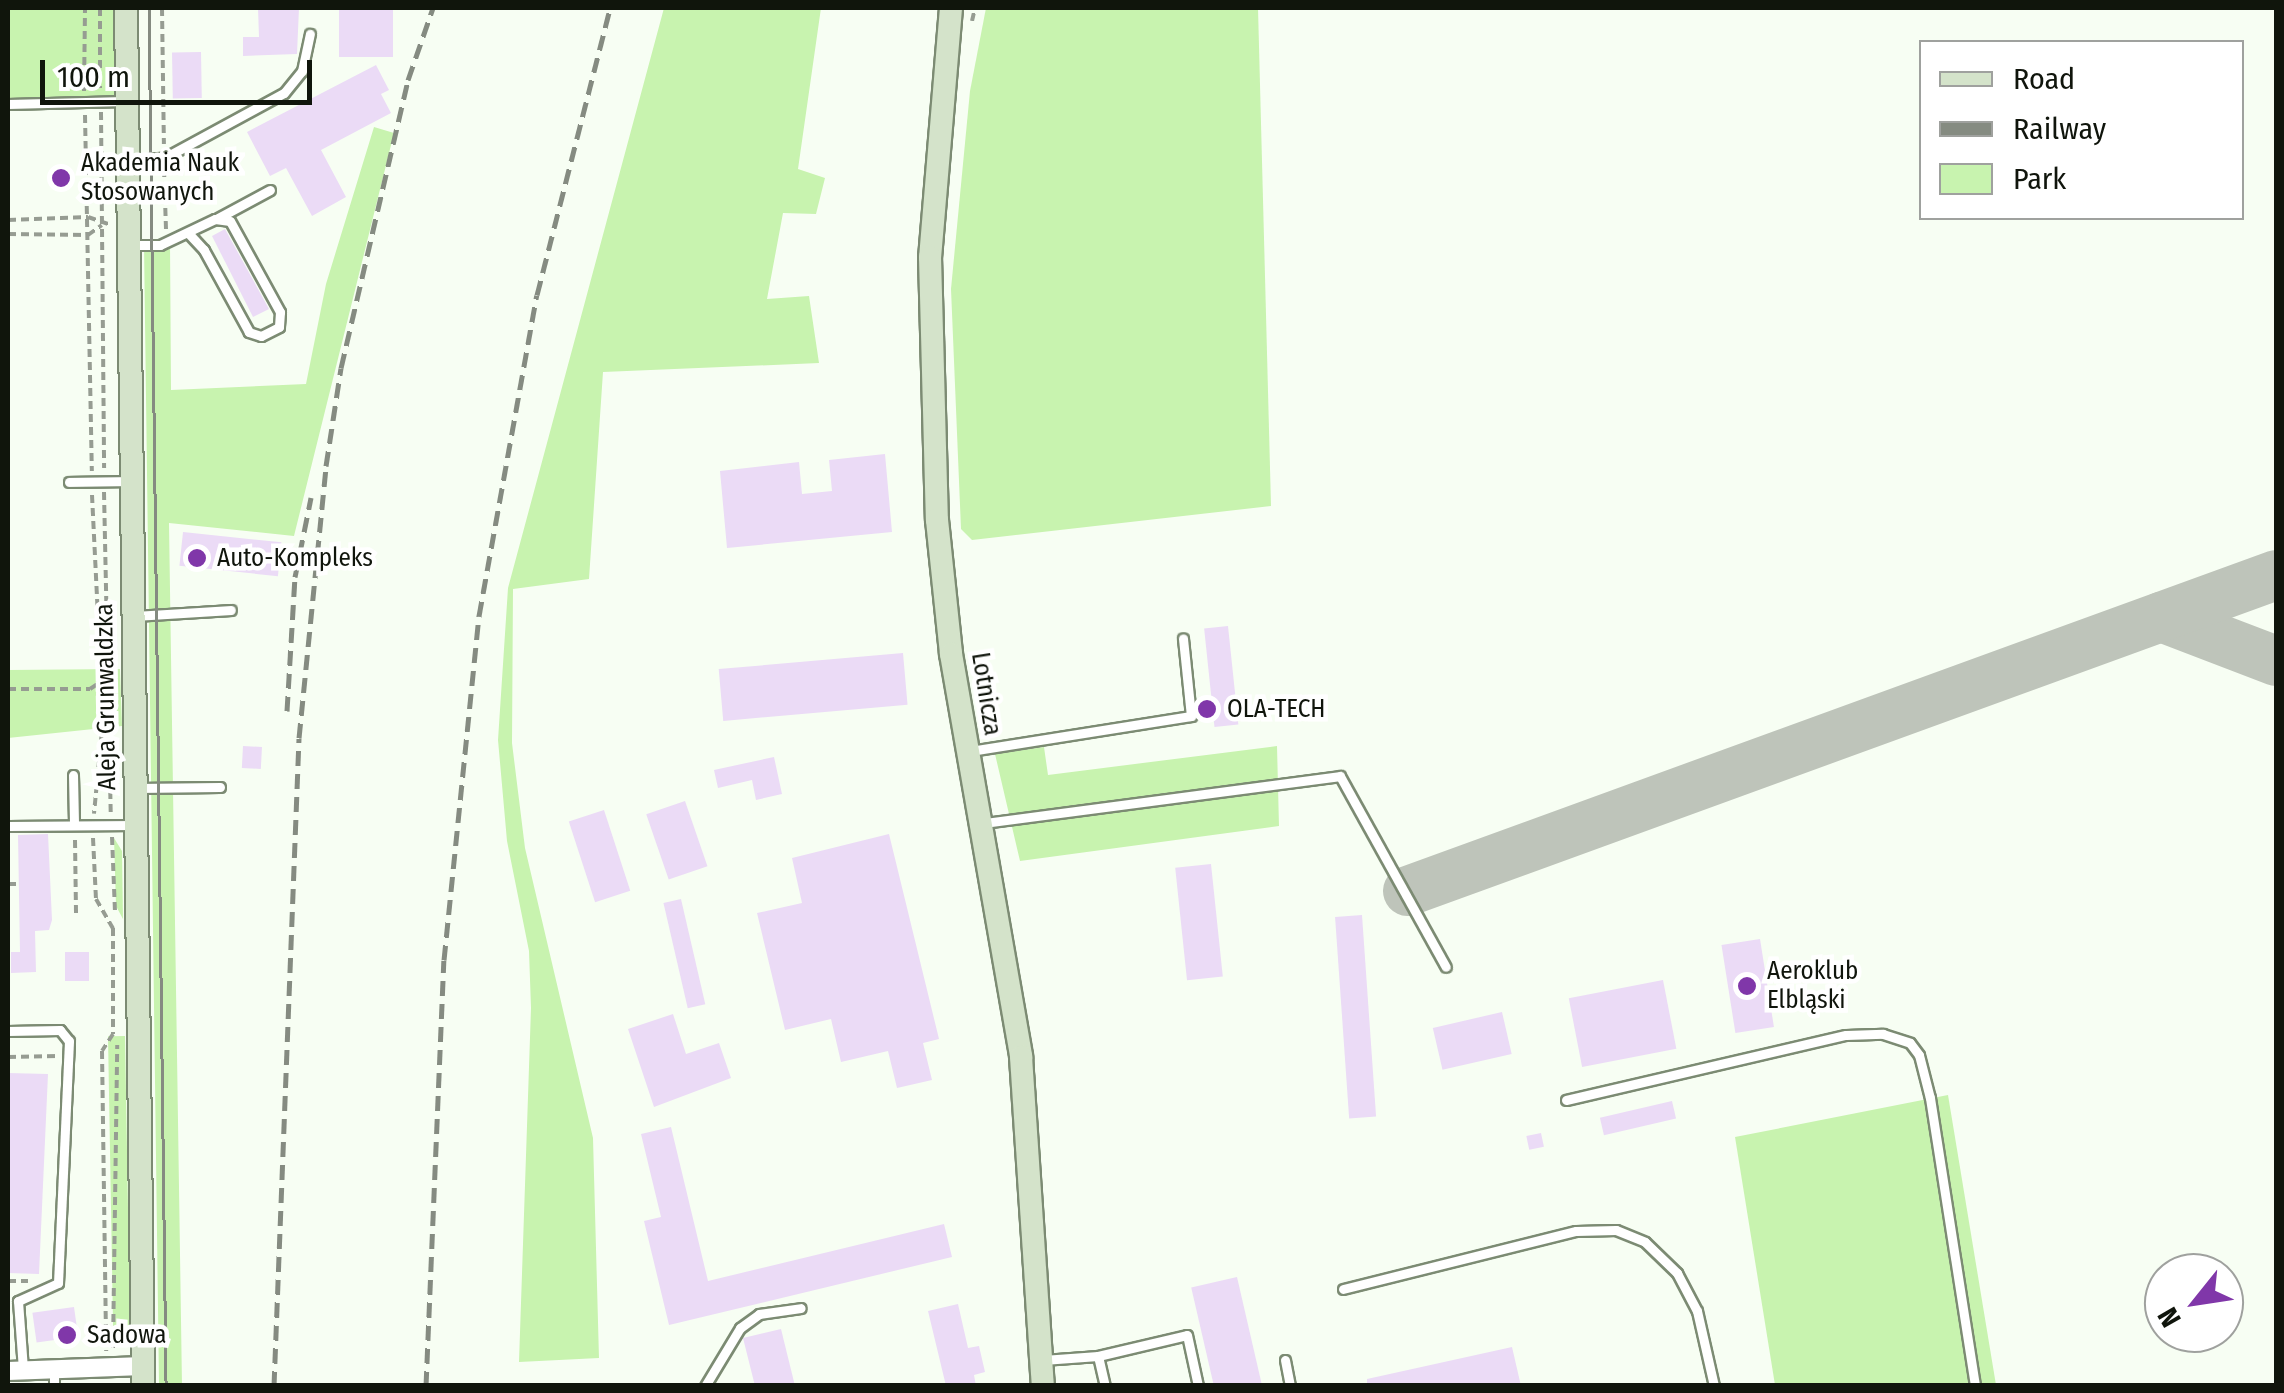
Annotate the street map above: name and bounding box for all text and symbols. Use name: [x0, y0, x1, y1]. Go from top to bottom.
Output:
scale bar: [45, 40, 318, 102]
legend: [1919, 40, 2244, 220]
text: 100 m: [57, 59, 130, 95]
text: Road: [2013, 61, 2075, 97]
text: Railway: [2013, 111, 2106, 147]
place label: Akademia Nauk Stosowanych: [81, 149, 239, 208]
text: Park: [2013, 161, 2066, 197]
marker: Akademia Nauk Stosowanych: [50, 167, 72, 189]
place label: Auto-Kompleks: [217, 543, 373, 573]
marker: Auto-Kompleks: [186, 547, 208, 569]
street label: Aleja Grunwaldzka: [89, 603, 123, 791]
street label: Lotnicza: [965, 650, 1007, 738]
place label: OLA-TECH: [1227, 694, 1325, 724]
marker: OLA-TECH: [1196, 698, 1218, 720]
place label: Aeroklub Elbląski: [1767, 957, 1858, 1016]
marker: Aeroklub Elbląski: [1736, 975, 1758, 997]
north arrow: [2144, 1253, 2244, 1353]
text: N: [2151, 1302, 2188, 1333]
place label: Sadowa: [87, 1320, 166, 1350]
marker: Sadowa: [56, 1324, 78, 1346]

